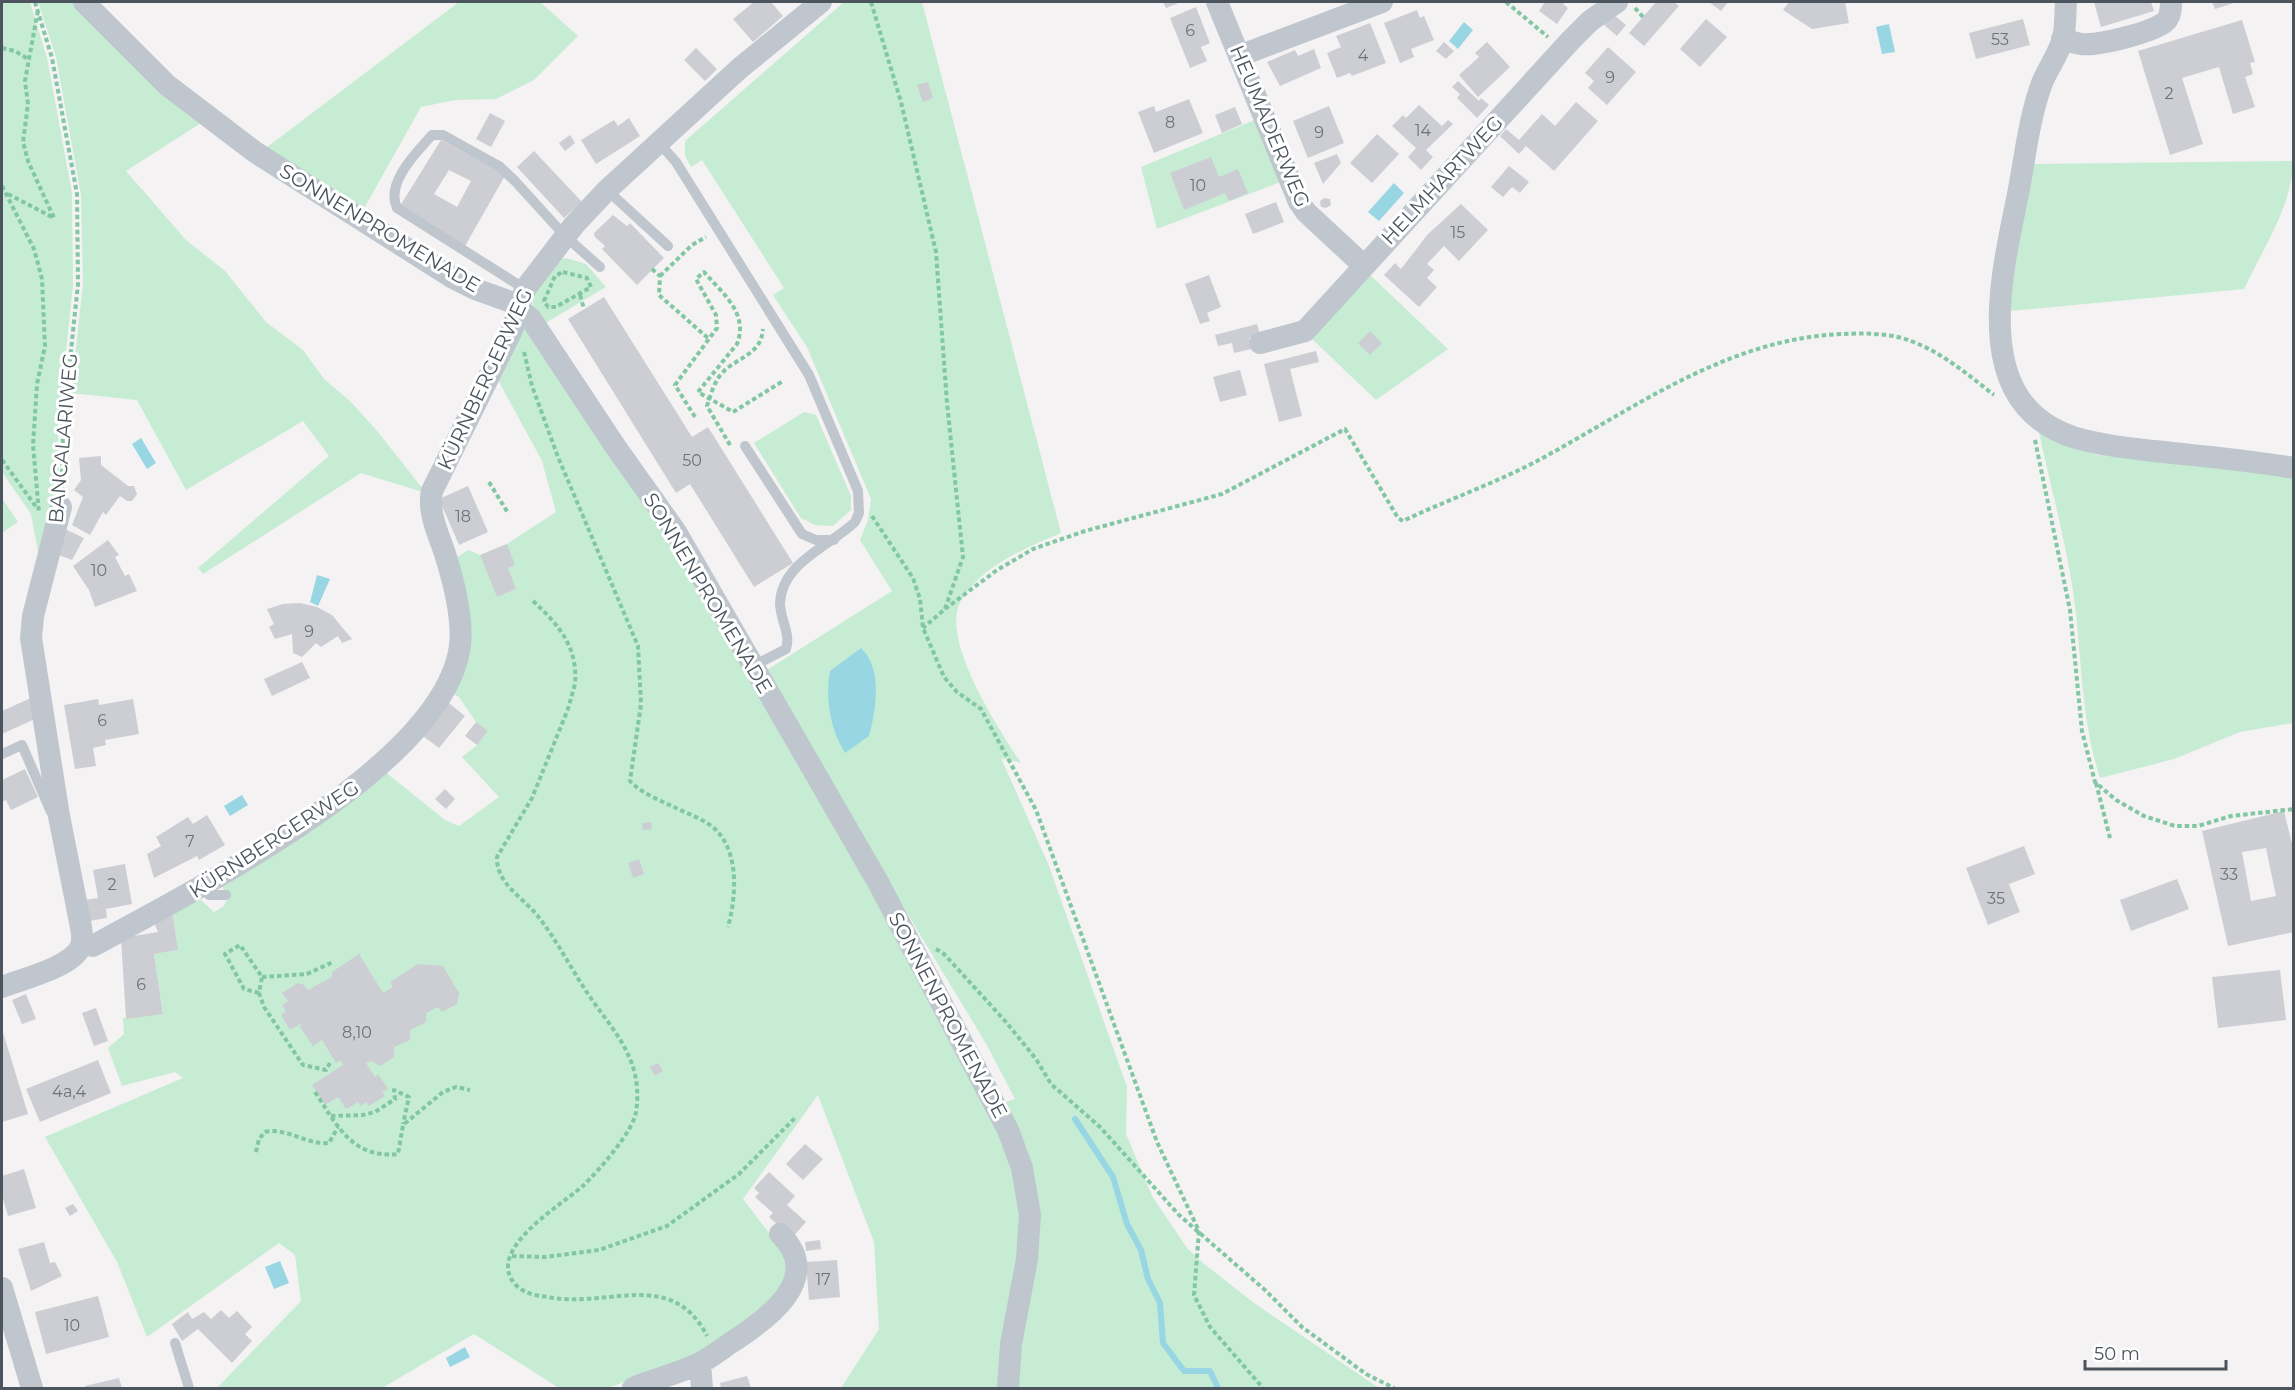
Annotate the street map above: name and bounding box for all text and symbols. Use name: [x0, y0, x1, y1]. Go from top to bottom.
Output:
house number: 6: [1185, 21, 1195, 40]
house number: 53: [1991, 30, 2009, 49]
street label: HEUMADERWEG: [1225, 41, 1315, 211]
house number: 4: [1358, 46, 1369, 65]
house number: 9: [1605, 68, 1615, 87]
house number: 2: [2164, 84, 2174, 103]
street label: HELMHARTWEG: [1376, 111, 1508, 249]
house number: 8: [1165, 113, 1175, 132]
house number: 14: [1415, 121, 1432, 140]
house number: 9: [1314, 123, 1324, 142]
street label: SONNENPROMENADE: [275, 159, 485, 297]
house number: 10: [1190, 176, 1206, 195]
house number: 15: [1451, 223, 1465, 242]
street label: KÜRNBERGERWEG: [432, 284, 538, 474]
street label: BANCALARIWEG: [44, 352, 82, 524]
house number: 50: [682, 451, 702, 470]
street label: SONNENPROMENADE: [639, 488, 777, 698]
house number: 18: [455, 507, 471, 526]
house number: 10: [91, 561, 107, 580]
house number: 9: [304, 622, 314, 641]
house number: 6: [97, 711, 107, 730]
street label: KÜRNBERGERWEG: [185, 775, 363, 903]
house number: 7: [185, 832, 195, 851]
house number: 33: [2220, 865, 2238, 884]
house number: 2: [107, 875, 117, 894]
house number: 35: [1987, 889, 2005, 908]
street label: SONNENPROMENADE: [884, 908, 1012, 1122]
house number: 6: [136, 975, 146, 994]
house number: 8,10: [342, 1023, 372, 1042]
house number: 4a,4: [52, 1082, 87, 1101]
house number: 17: [815, 1270, 831, 1289]
house number: 10: [64, 1316, 80, 1335]
scale bar: [2085, 1333, 2226, 1371]
text: 50 m: [2094, 1343, 2140, 1365]

